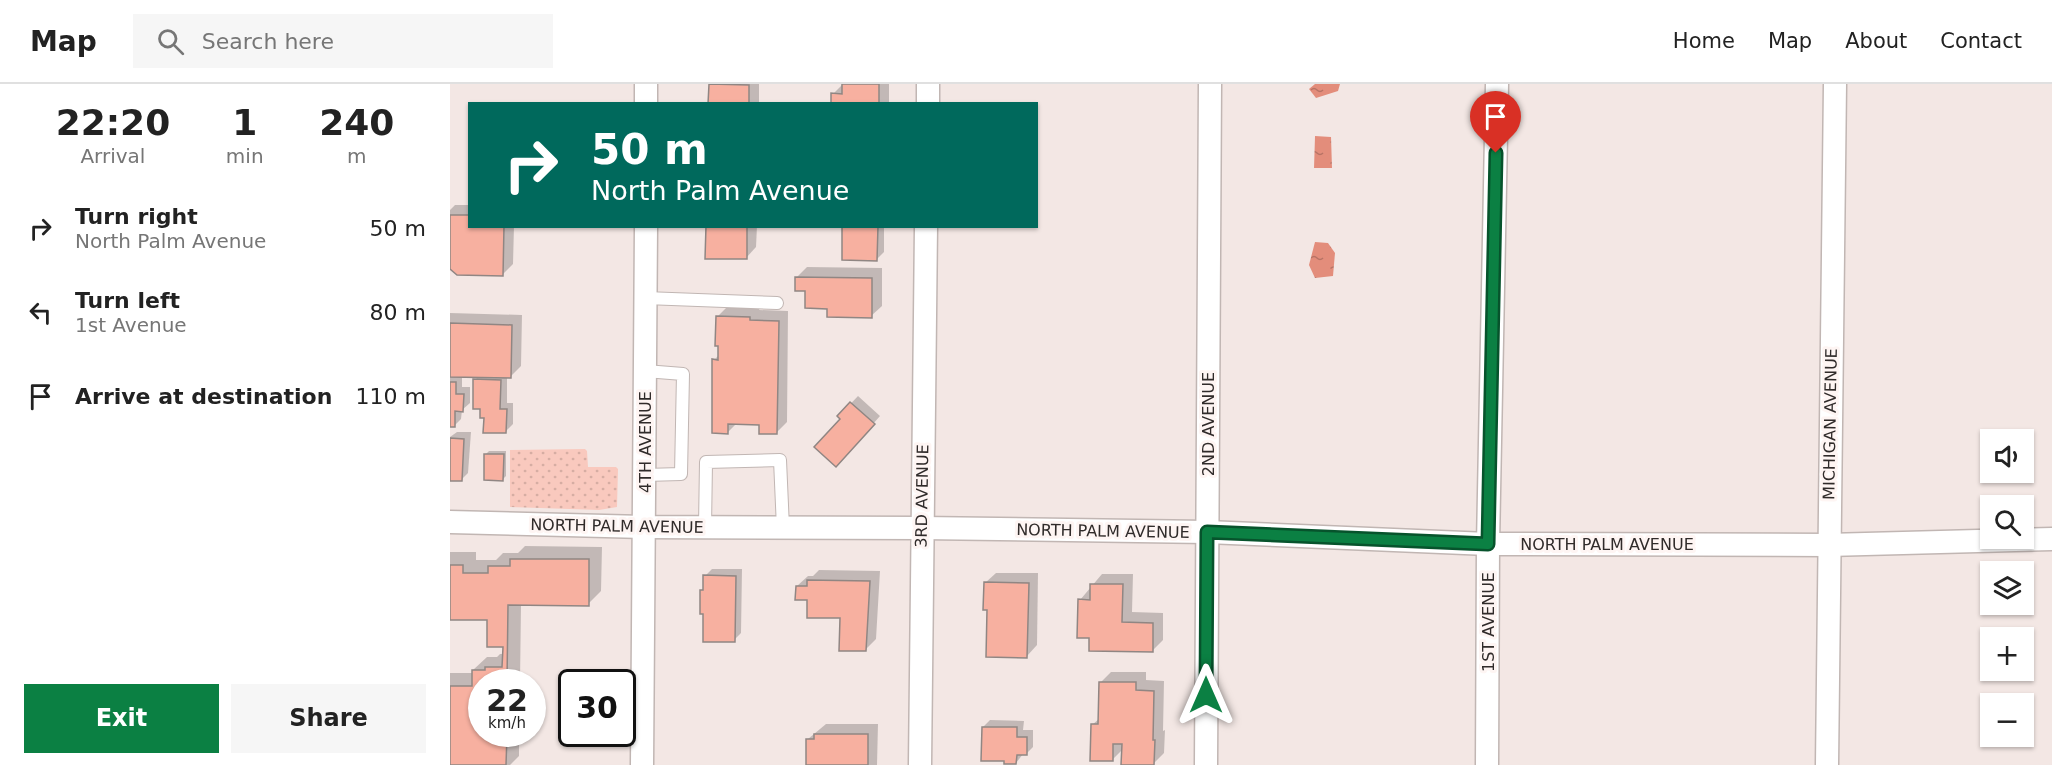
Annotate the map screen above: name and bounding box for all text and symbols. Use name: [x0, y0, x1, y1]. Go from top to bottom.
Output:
search box: [133, 14, 553, 68]
text: Map: [30, 25, 97, 58]
icon: search: [154, 25, 187, 58]
text: Search here: [202, 29, 334, 54]
text: Home: [1673, 29, 1735, 53]
text: Map: [1768, 29, 1812, 53]
text: About: [1845, 29, 1907, 53]
text: Contact: [1940, 29, 2022, 53]
pin: [1470, 91, 1521, 153]
icon: arrive: [1479, 100, 1512, 133]
text: 22:20: [56, 102, 170, 143]
text: 1: [232, 102, 257, 143]
text: 240: [319, 102, 394, 143]
text: 50 m: [591, 125, 708, 174]
icon: right: [492, 126, 570, 204]
text: Arrival: [80, 144, 145, 168]
text: min: [226, 144, 264, 168]
text: m: [347, 144, 367, 168]
text: North Palm Avenue: [591, 175, 849, 206]
text: Turn right: [75, 204, 198, 229]
icon: right: [24, 212, 57, 245]
text: 50 m: [370, 216, 426, 241]
text: North Palm Avenue: [75, 229, 266, 253]
text: Turn left: [75, 288, 180, 313]
icon: left: [24, 296, 57, 329]
text: 80 m: [370, 300, 426, 325]
text: 1st Avenue: [75, 313, 187, 337]
street label: MICHIGAN AVENUE: [1819, 348, 1841, 500]
street label: 2ND AVENUE: [1199, 372, 1218, 476]
icon: arrive: [24, 380, 57, 413]
text: Arrive at destination: [75, 384, 332, 409]
text: 110 m: [356, 384, 426, 409]
street label: 4TH AVENUE: [636, 391, 655, 493]
map controls: [1980, 429, 2034, 747]
button: sound: [1980, 429, 2034, 483]
street label: 3RD AVENUE: [912, 444, 932, 548]
button: search: [1980, 495, 2034, 549]
street label: NORTH PALM AVENUE: [530, 515, 704, 537]
street label: NORTH PALM AVENUE: [1016, 520, 1190, 542]
street label: NORTH PALM AVENUE: [1520, 535, 1694, 554]
button: layers: [1980, 561, 2034, 615]
street label: 1ST AVENUE: [1479, 572, 1498, 672]
button: +: [1980, 627, 2034, 681]
position arrow: [1174, 663, 1238, 727]
speed limit sign: 30: [558, 669, 636, 747]
text: 22: [486, 683, 528, 718]
button: Exit: [24, 684, 219, 753]
button: Share: [231, 684, 426, 753]
button: −: [1980, 693, 2034, 747]
text: km/h: [488, 714, 526, 732]

